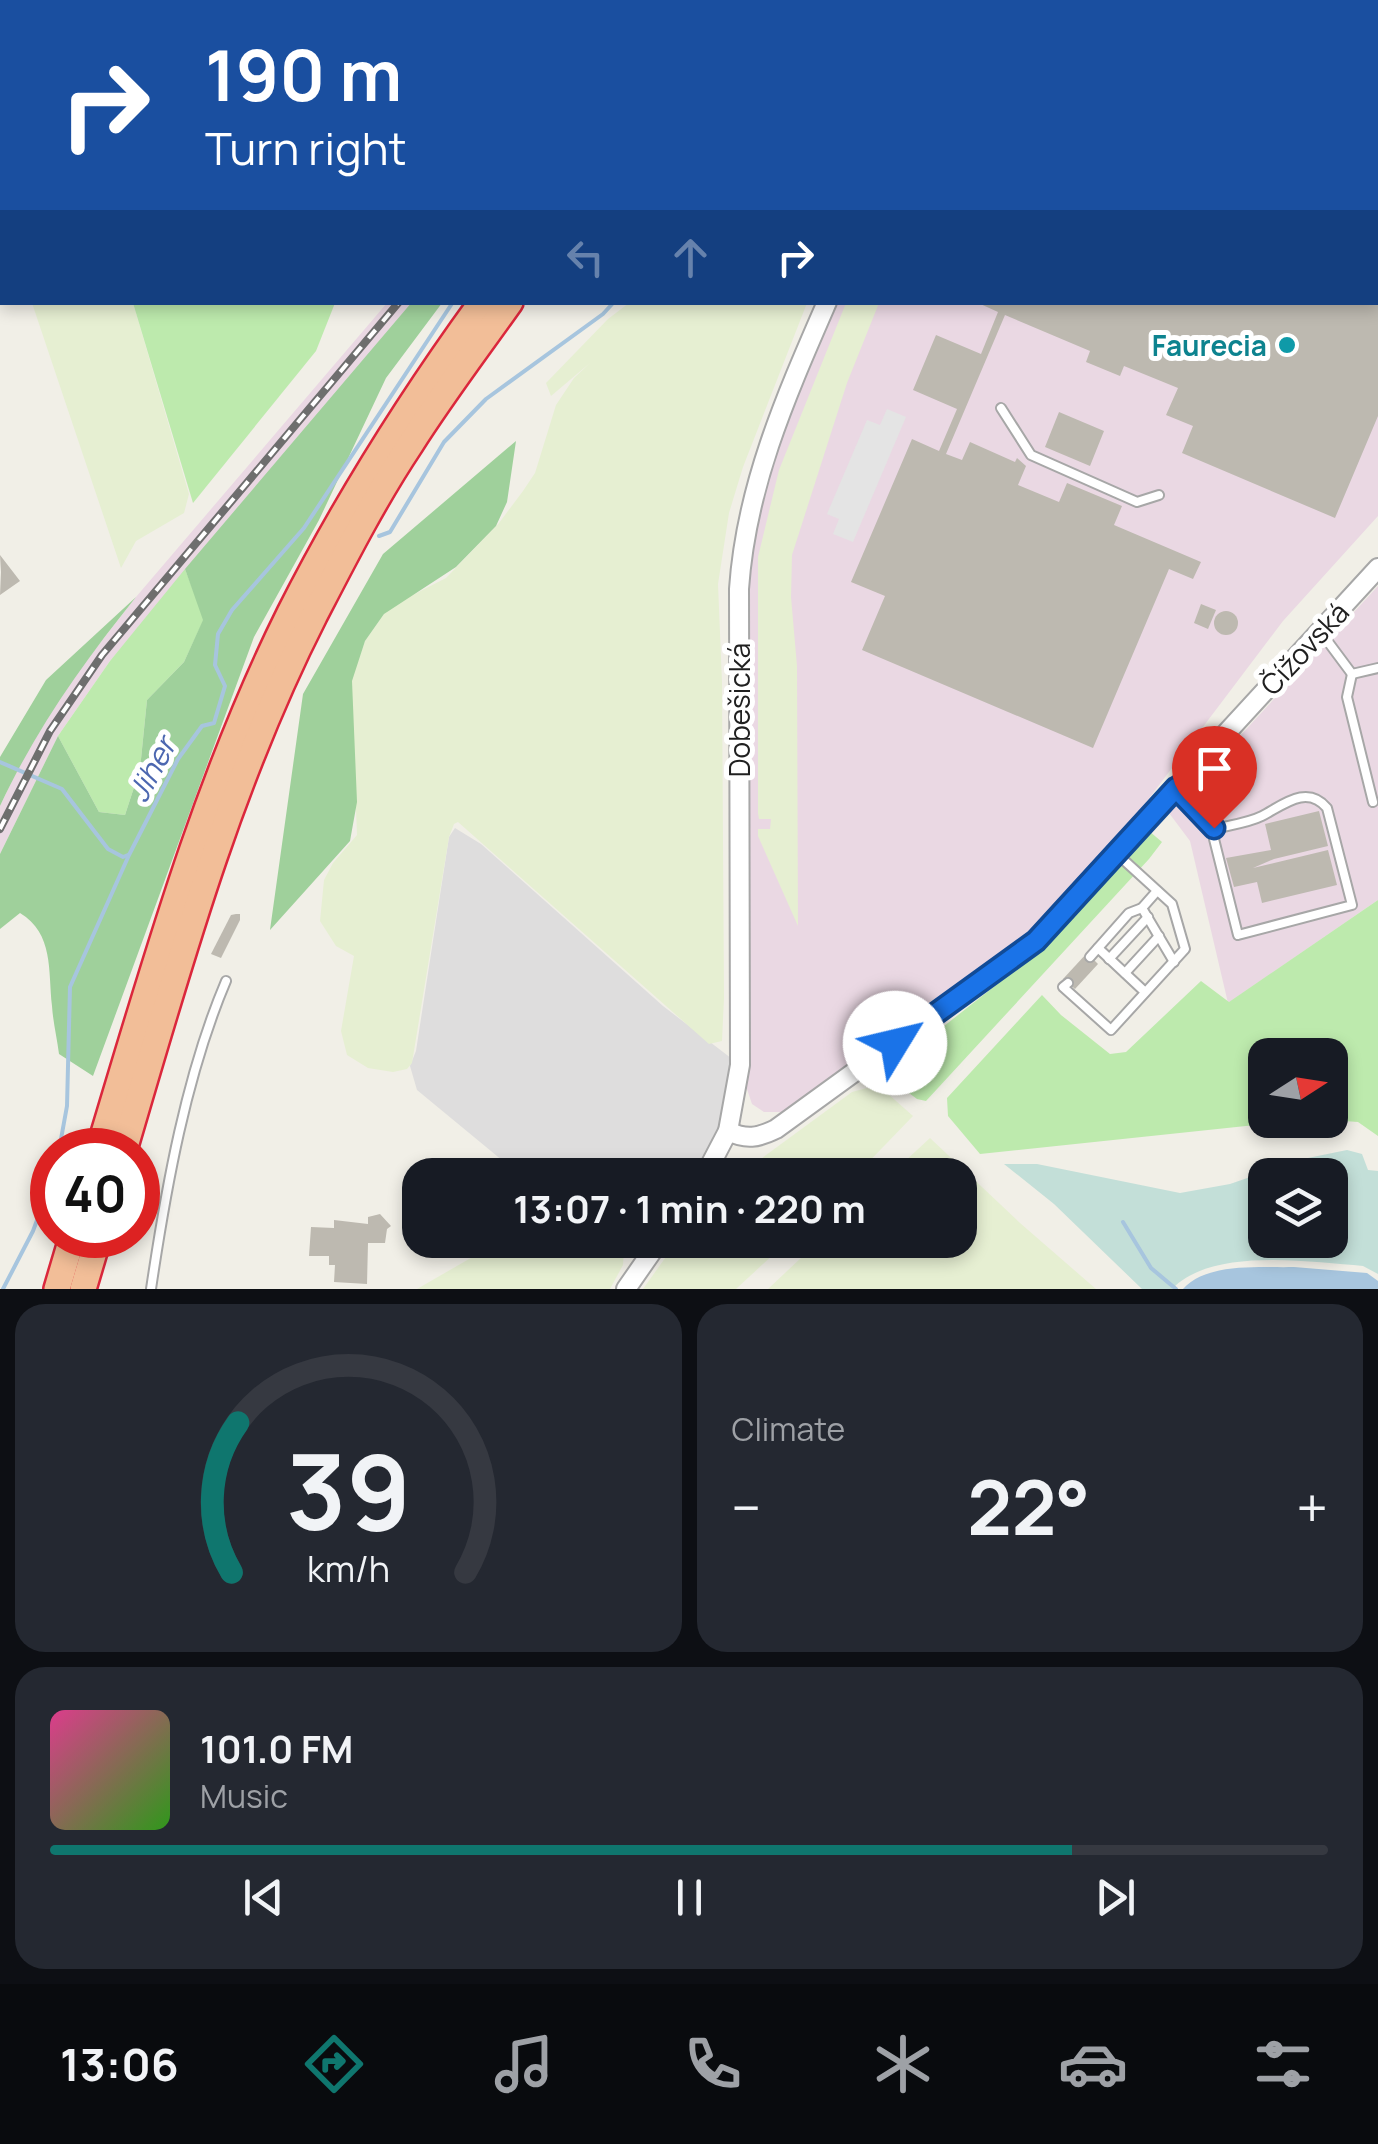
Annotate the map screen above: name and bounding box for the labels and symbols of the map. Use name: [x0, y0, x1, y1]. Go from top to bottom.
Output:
place label: Faurecia: [1152, 326, 1267, 364]
marker: Faurecia: [1276, 334, 1298, 356]
street label: Čížovská: [1251, 593, 1357, 703]
street label: Dobešická: [720, 643, 758, 777]
water label: Jiher: [117, 726, 187, 808]
pin: [1172, 726, 1257, 829]
position arrow: [843, 991, 947, 1095]
north arrow: [1248, 1038, 1348, 1138]
speed limit sign: 40: [30, 1128, 160, 1258]

